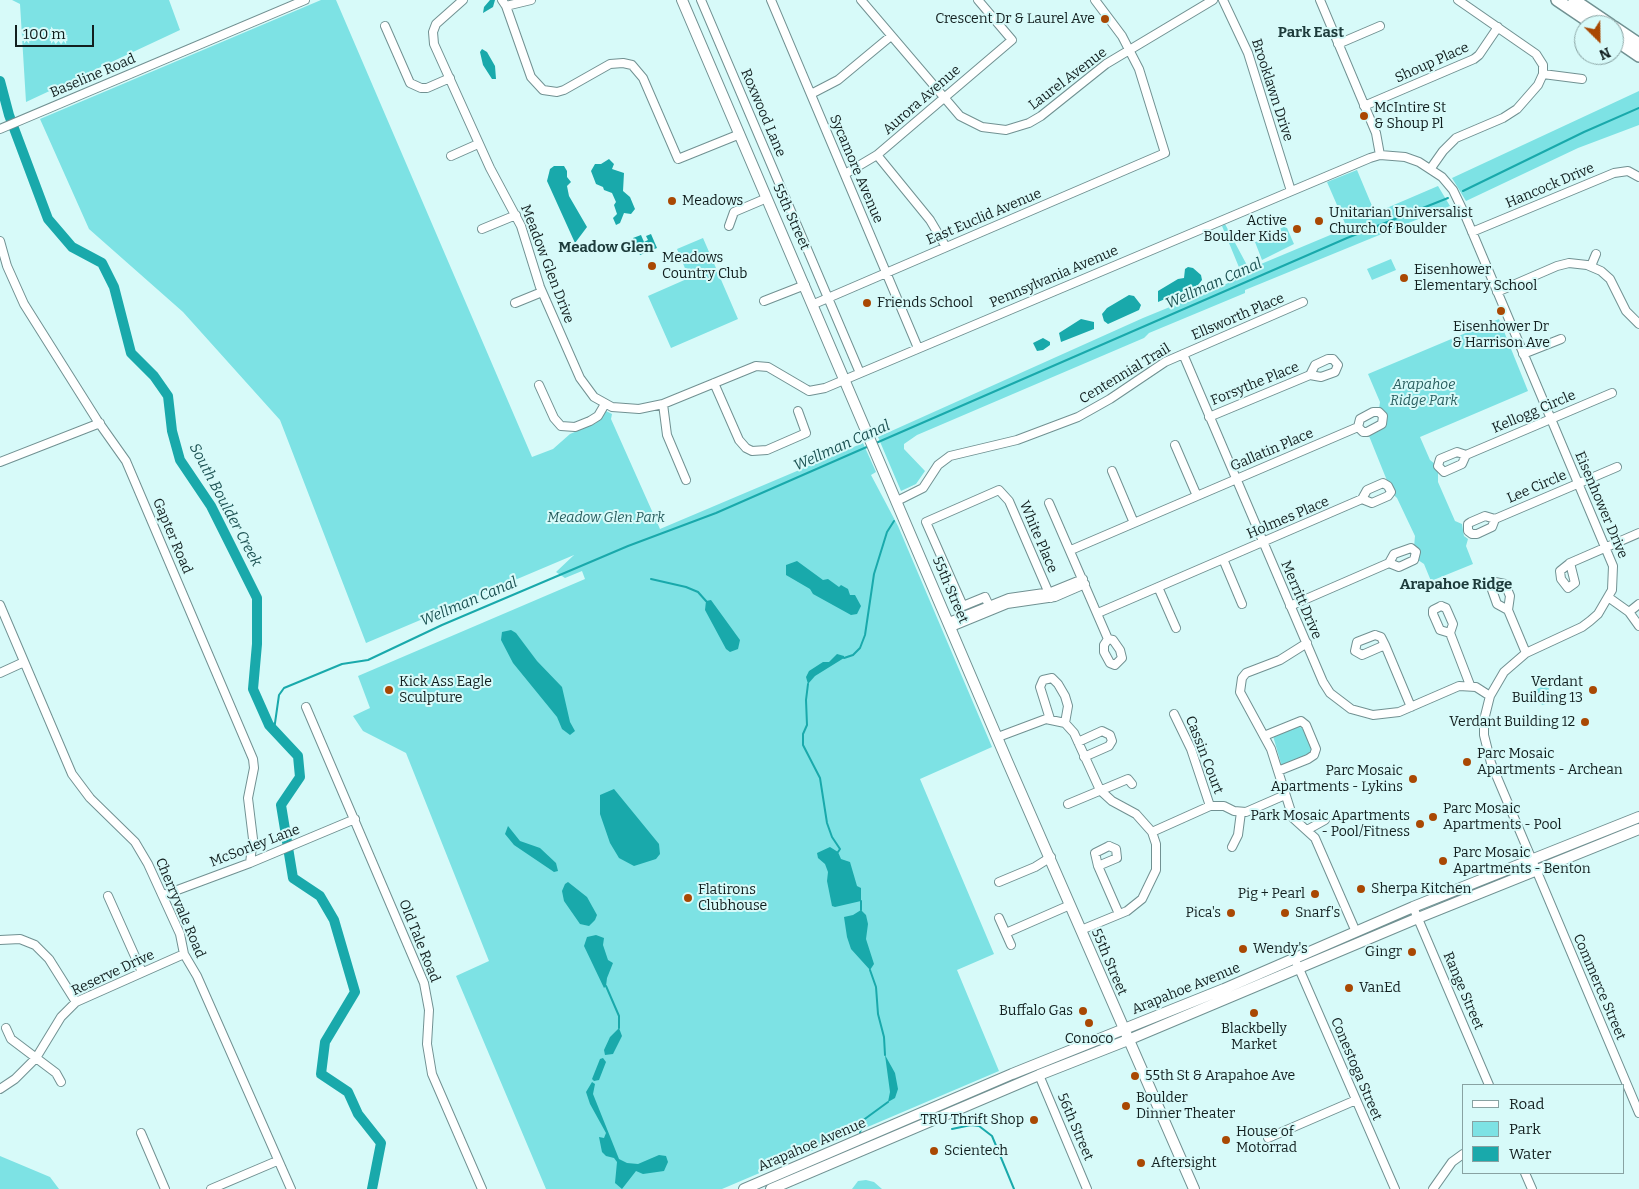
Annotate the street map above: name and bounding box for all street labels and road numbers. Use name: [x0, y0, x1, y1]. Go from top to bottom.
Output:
street label: Brooklawn Drive: [1248, 37, 1296, 143]
street label: Shoup Place: [1392, 39, 1472, 87]
street label: Laurel Avenue: [1026, 44, 1110, 114]
street label: Baseline Road: [48, 50, 138, 102]
street label: Aurora Avenue: [880, 62, 964, 138]
street label: Roxwood Lane: [737, 66, 789, 160]
street label: Sycamore Avenue: [825, 112, 887, 226]
street label: Hancock Drive: [1503, 160, 1597, 212]
street label: 55th Street: [769, 181, 813, 253]
street label: East Euclid Avenue: [924, 185, 1044, 249]
street label: Meadow Glen Drive: [517, 202, 577, 326]
street label: Pennsylvania Avenue: [987, 242, 1121, 312]
street label: Ellsworth Place: [1189, 290, 1287, 344]
street label: Centennial Trail: [1076, 340, 1174, 408]
street label: Forsythe Place: [1208, 359, 1302, 409]
street label: Kellogg Circle: [1490, 387, 1578, 437]
street label: Gallatin Place: [1228, 425, 1316, 475]
street label: Eisenhower Drive: [1571, 449, 1631, 561]
street label: Lee Circle: [1505, 467, 1569, 507]
street label: Holmes Place: [1244, 493, 1332, 543]
street label: Gapter Road: [149, 496, 195, 576]
street label: White Place: [1015, 498, 1061, 576]
street label: 55th Street: [928, 554, 972, 626]
street label: Merritt Drive: [1277, 558, 1325, 642]
street label: Cassin Court: [1181, 714, 1227, 796]
street label: McSorley Lane: [208, 821, 302, 871]
street label: Cherryvale Road: [151, 855, 209, 961]
street label: Old Tale Road: [395, 897, 443, 985]
street label: 55th Street: [1087, 926, 1131, 998]
street label: Commerce Street: [1569, 931, 1629, 1043]
street label: Reserve Drive: [69, 947, 157, 999]
street label: Range Street: [1439, 949, 1487, 1033]
street label: Arapahoe Avenue: [1129, 960, 1243, 1018]
street label: Conestoga Street: [1327, 1015, 1385, 1123]
street label: 56th Street: [1053, 1091, 1097, 1163]
street label: Arapahoe Avenue: [756, 1115, 868, 1175]

